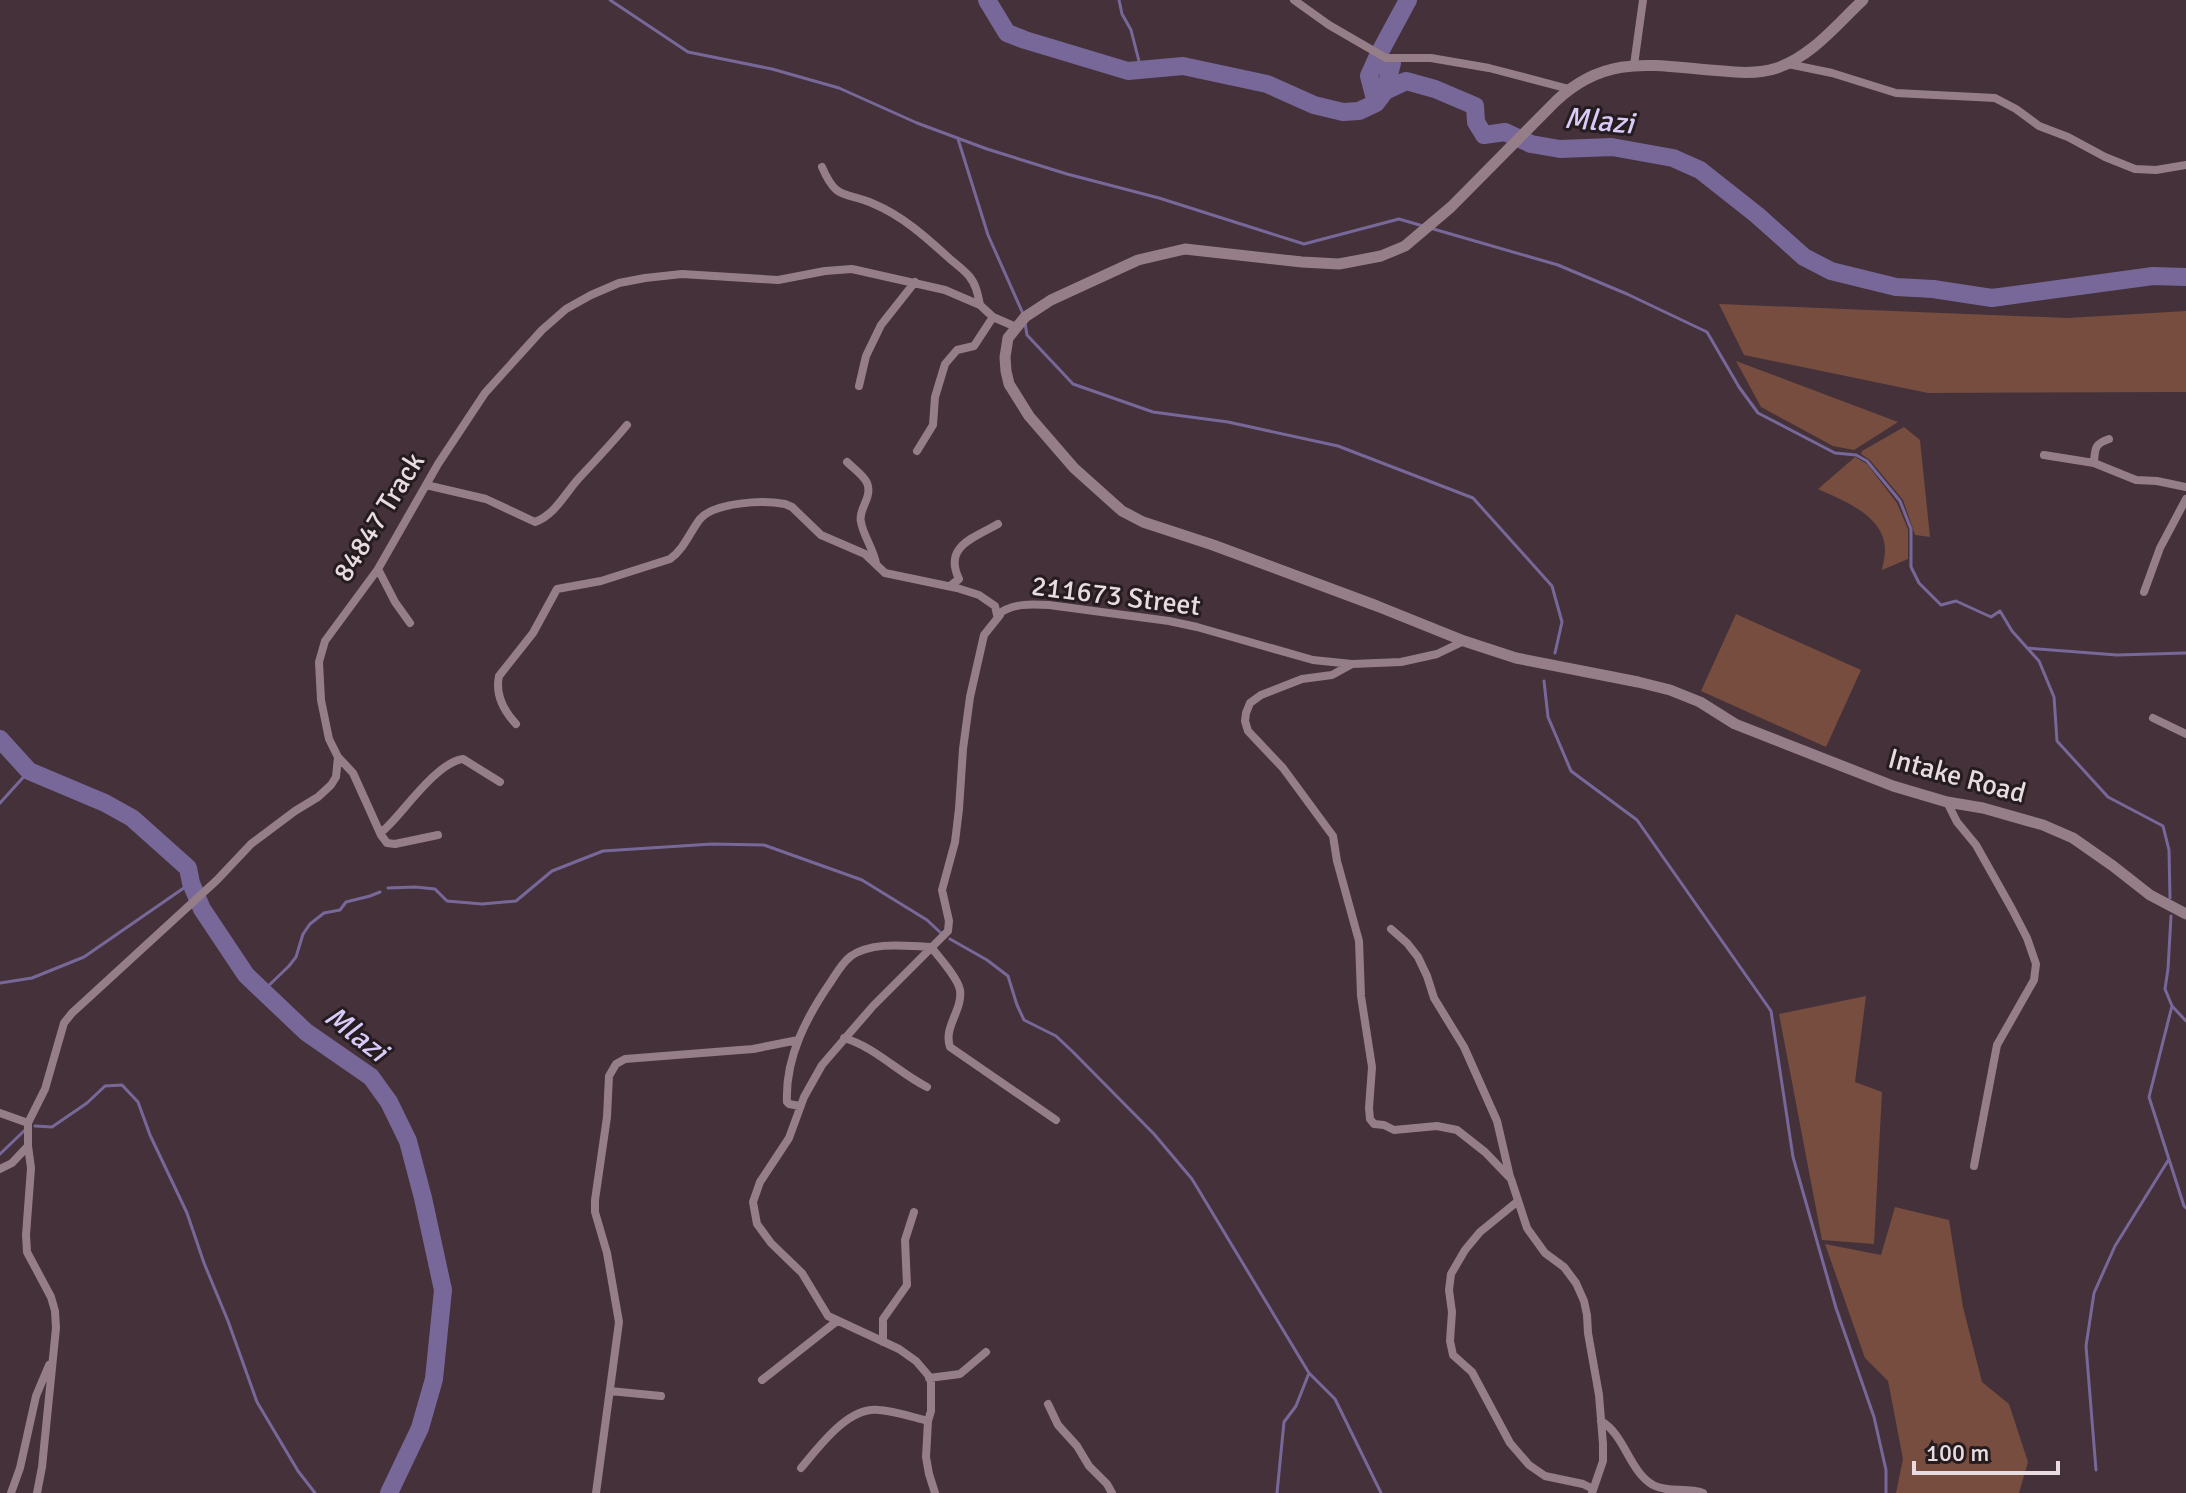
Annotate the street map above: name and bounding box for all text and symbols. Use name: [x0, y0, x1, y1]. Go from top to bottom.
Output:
water label: Mlazi: [1563, 100, 1638, 143]
street label: 84847 Track: [326, 446, 432, 588]
street label: 211673 Street: [1030, 569, 1203, 623]
street label: Intake Road: [1884, 741, 2030, 811]
water label: Mlazi: [317, 998, 397, 1072]
scale bar: [1914, 1425, 2058, 1475]
text: 100 m: [1926, 1438, 1989, 1468]

